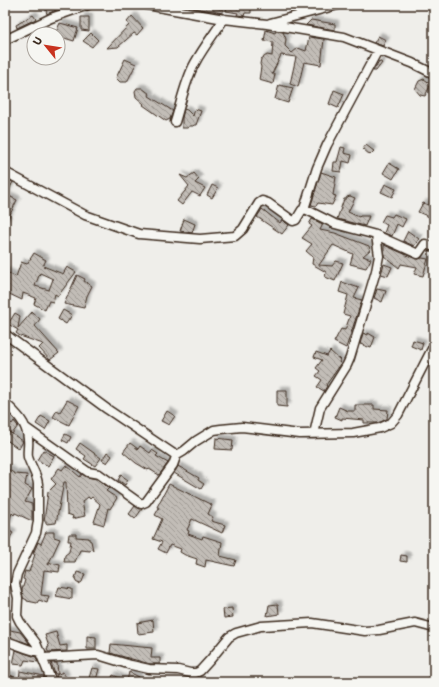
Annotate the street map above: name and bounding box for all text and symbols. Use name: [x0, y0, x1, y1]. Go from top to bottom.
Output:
north arrow: [26, 26, 66, 66]
text: U: [29, 34, 46, 48]

